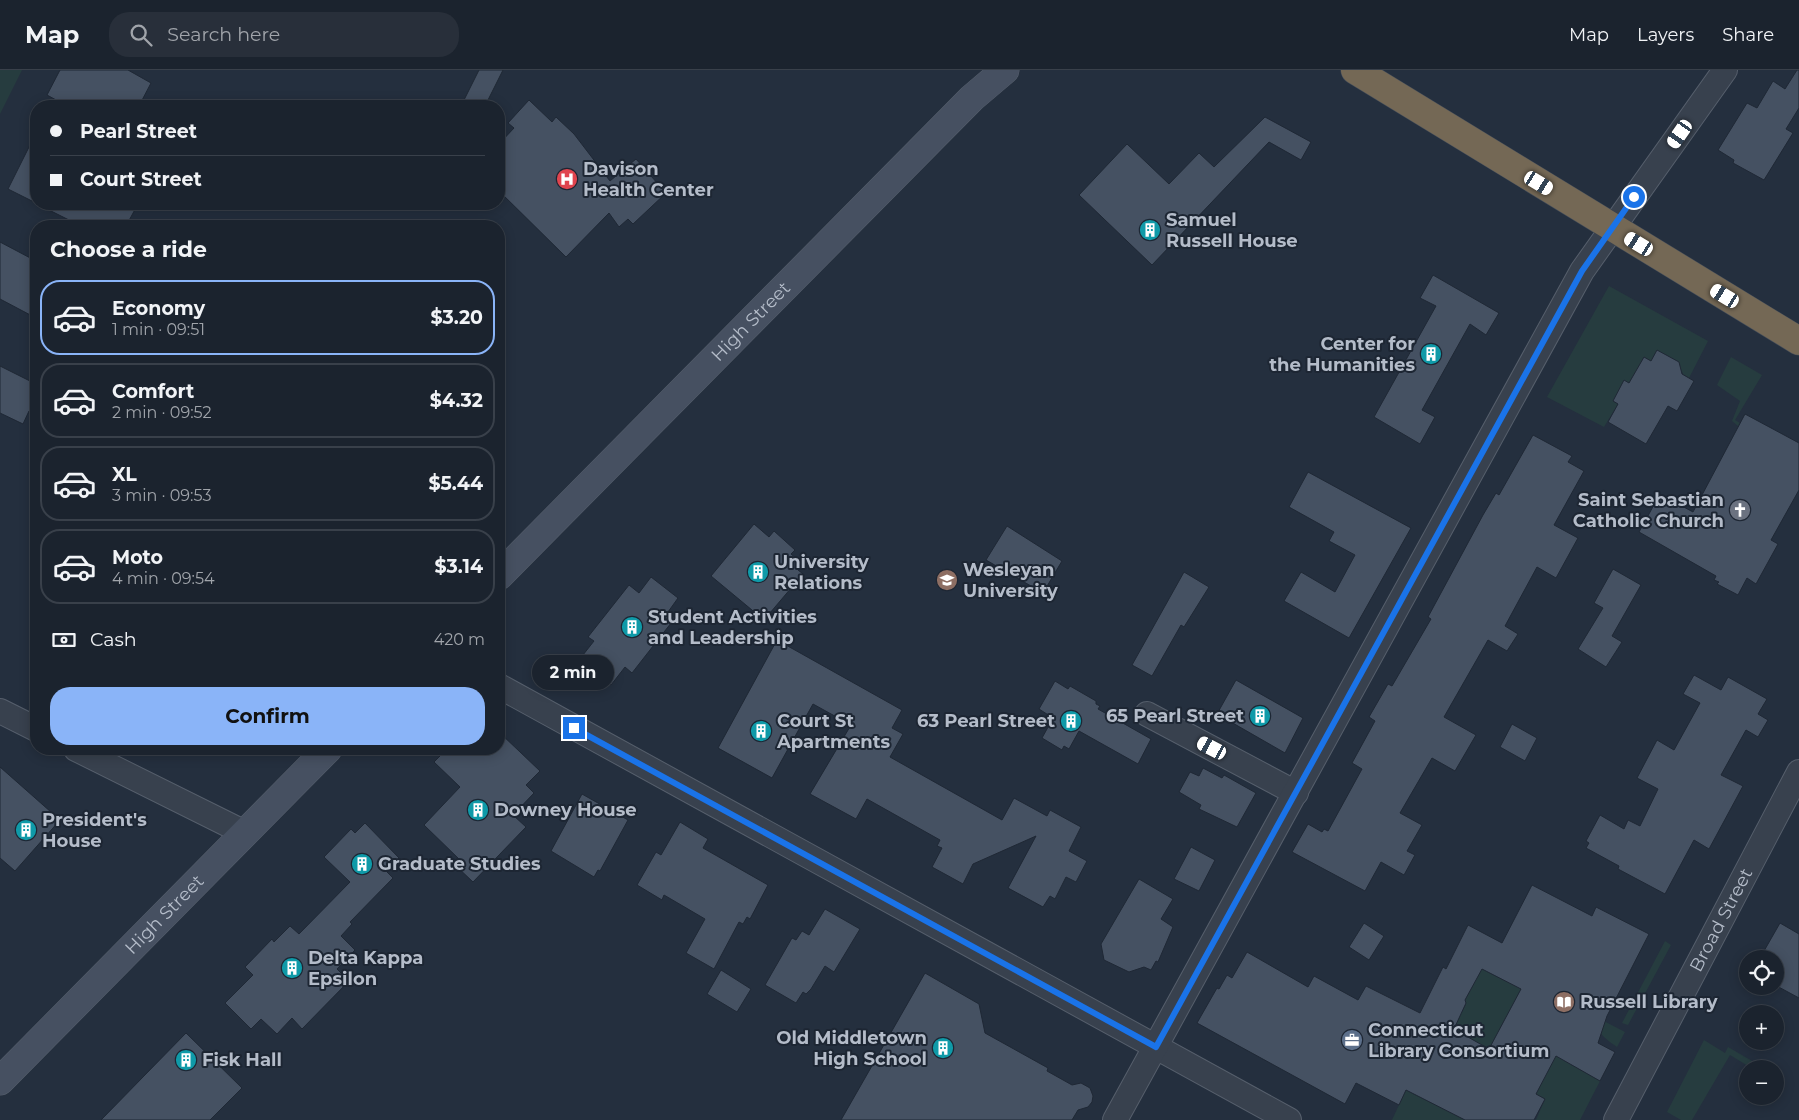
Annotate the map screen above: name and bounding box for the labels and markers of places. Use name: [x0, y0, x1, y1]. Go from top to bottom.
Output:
place label: Davison Health Center: [583, 158, 714, 201]
hospital icon: Davison Health Center: [555, 167, 579, 191]
place label: Samuel Russell House: [1166, 209, 1298, 252]
building icon: Samuel Russell House: [1138, 218, 1162, 242]
place label: Center for the Humanities: [1269, 333, 1415, 376]
building icon: Center for the Humanities: [1419, 342, 1443, 366]
place label: Saint Sebastian Catholic Church: [1573, 489, 1724, 532]
church icon: Saint Sebastian Catholic Church: [1728, 498, 1752, 522]
place label: University Relations: [774, 551, 869, 594]
place label: Wesleyan University: [963, 559, 1058, 602]
building icon: University Relations: [746, 560, 770, 584]
school or university icon: Wesleyan University: [935, 568, 959, 592]
place label: Student Activities and Leadership: [648, 606, 817, 649]
building icon: Student Activities and Leadership: [620, 615, 644, 639]
building icon: 65 Pearl Street: [1248, 704, 1272, 728]
place label: 65 Pearl Street: [1106, 705, 1244, 727]
building icon: 63 Pearl Street: [1059, 709, 1083, 733]
place label: Court St Apartments: [776, 710, 891, 753]
place label: 63 Pearl Street: [917, 710, 1055, 732]
building icon: Court St Apartments: [749, 719, 773, 743]
building icon: Downey House: [466, 798, 490, 822]
place label: Downey House: [494, 799, 637, 821]
place label: President's House: [42, 809, 147, 852]
building icon: President's House: [14, 818, 38, 842]
building icon: Graduate Studies: [350, 852, 374, 876]
place label: Graduate Studies: [378, 853, 541, 875]
place label: Delta Kappa Epsilon: [308, 947, 423, 990]
building icon: Delta Kappa Epsilon: [280, 956, 304, 980]
library icon: Russell Library: [1552, 990, 1576, 1014]
place label: Russell Library: [1580, 991, 1718, 1013]
place label: Connecticut Library Consortium: [1368, 1019, 1549, 1062]
place label: Old Middletown High School: [776, 1027, 927, 1070]
office icon: Connecticut Library Consortium: [1340, 1028, 1364, 1052]
building icon: Old Middletown High School: [931, 1036, 955, 1060]
building icon: Fisk Hall: [174, 1048, 198, 1072]
place label: Fisk Hall: [202, 1049, 282, 1071]

